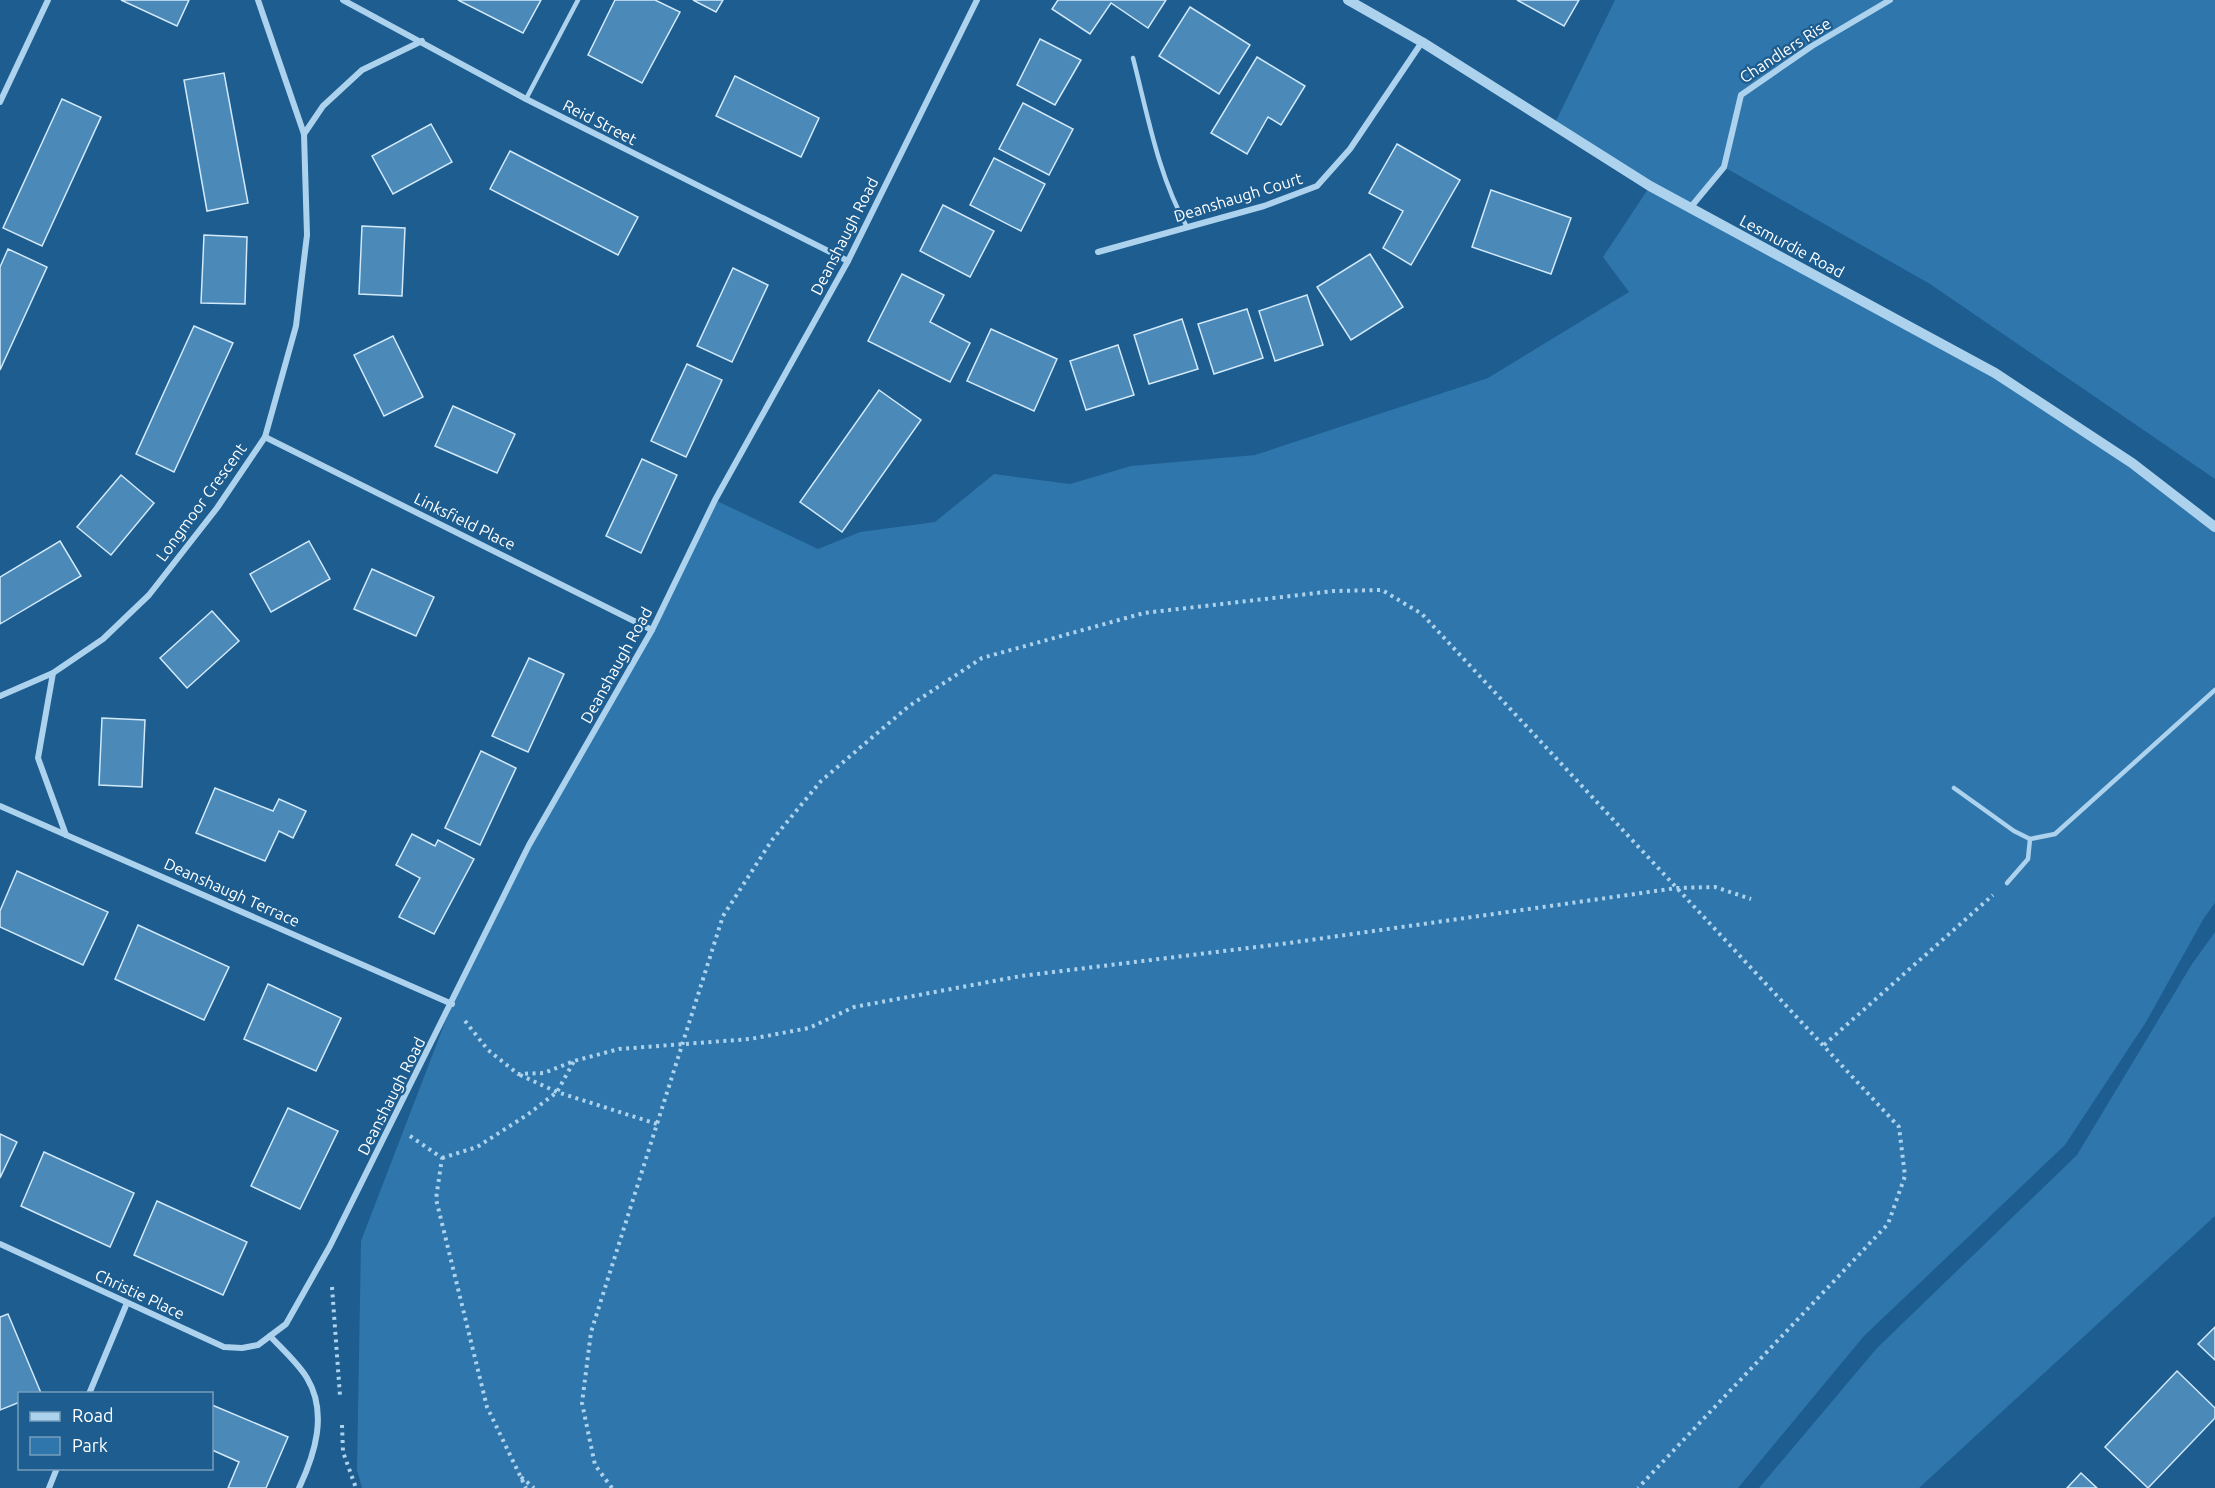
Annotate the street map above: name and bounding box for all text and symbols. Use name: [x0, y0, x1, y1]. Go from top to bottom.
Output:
street label: Chandlers Rise: [1736, 14, 1834, 86]
street label: Reid Street: [560, 96, 641, 149]
street label: Deanshaugh Court: [1171, 169, 1305, 225]
street label: Deanshaugh Road: [807, 174, 881, 298]
street label: Lesmurdie Road: [1737, 211, 1847, 281]
street label: Longmoor Crescent: [152, 439, 250, 564]
street label: Linksfield Place: [411, 489, 519, 553]
street label: Deanshaugh Road: [577, 604, 655, 726]
street label: Deanshaugh Terrace: [161, 854, 303, 930]
street label: Deanshaugh Road: [354, 1034, 428, 1158]
street label: Christie Place: [92, 1265, 188, 1323]
legend: [18, 1392, 213, 1470]
text: Road: [72, 1405, 114, 1425]
text: Park: [72, 1435, 108, 1455]

